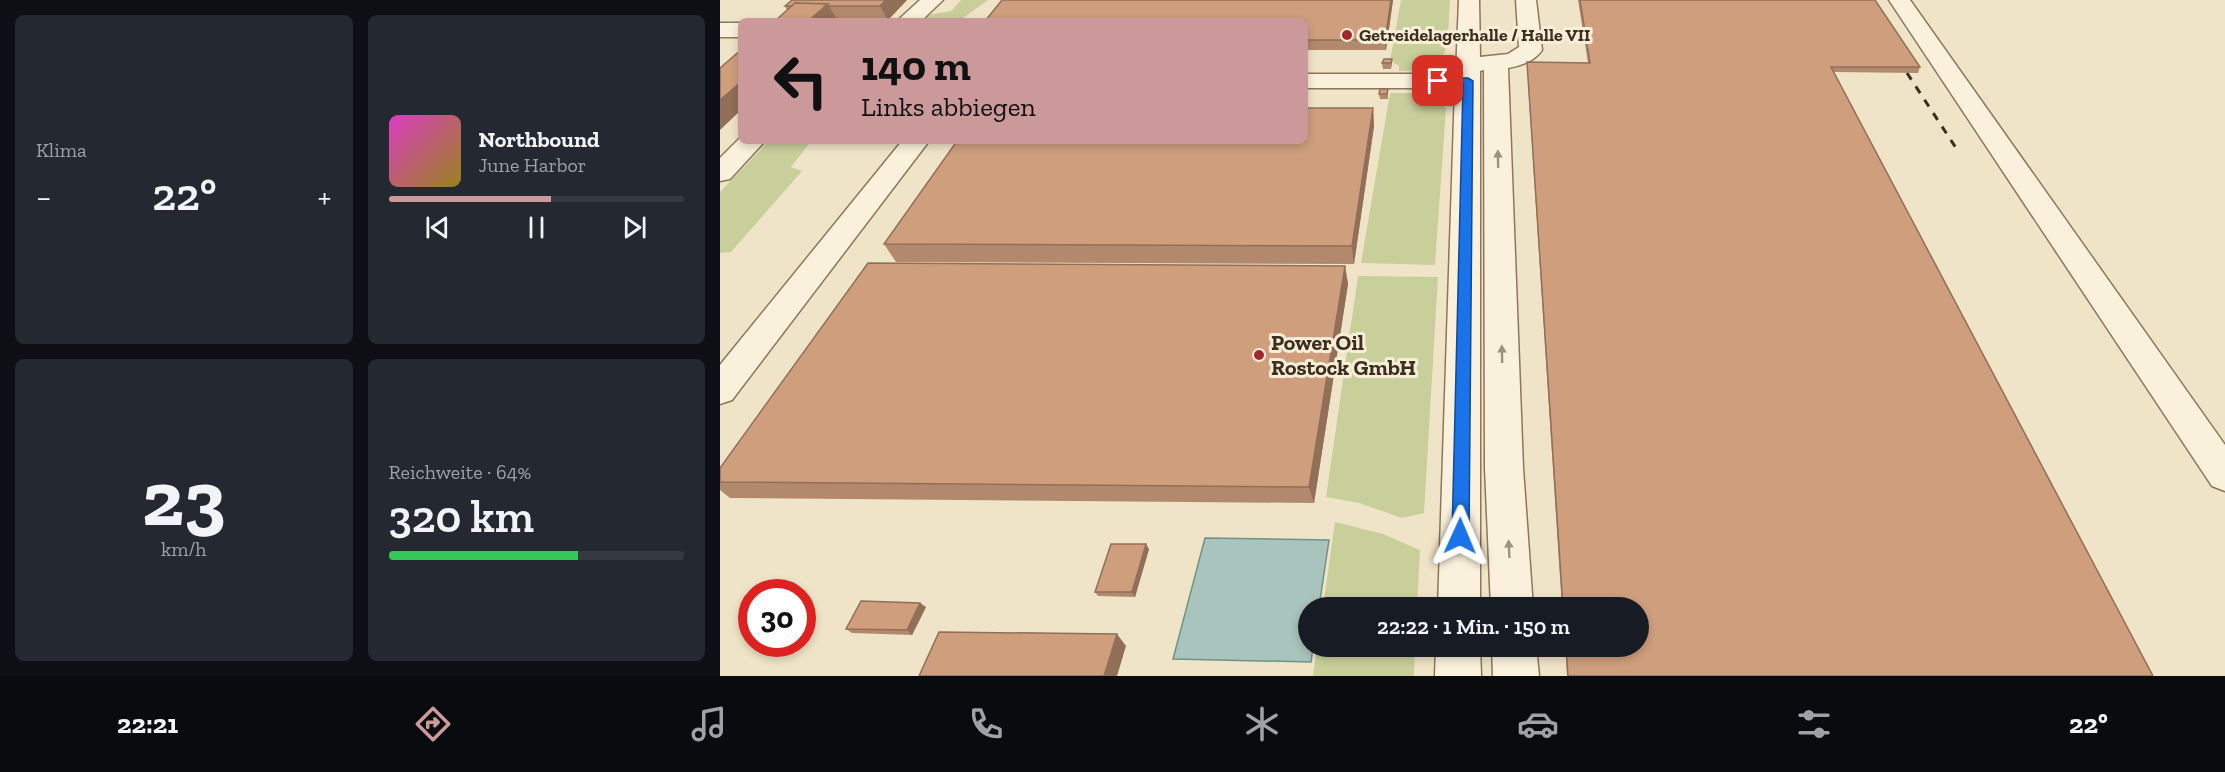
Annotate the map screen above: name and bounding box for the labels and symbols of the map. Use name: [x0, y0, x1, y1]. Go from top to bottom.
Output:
place label: Getreidelagerhalle / Halle VII: [1359, 24, 1590, 46]
marker: Getreidelagerhalle / Halle VII: [1340, 28, 1354, 42]
pin: [1412, 55, 1463, 106]
one-way arrow: [1493, 150, 1502, 169]
place label: Power Oil Rostock GmbH: [1271, 329, 1416, 381]
one-way arrow: [1497, 345, 1507, 364]
marker: Power Oil Rostock GmbH: [1252, 348, 1266, 362]
position arrow: [1428, 504, 1492, 568]
one-way arrow: [1504, 540, 1513, 559]
speed limit sign: 30: [738, 579, 816, 657]

